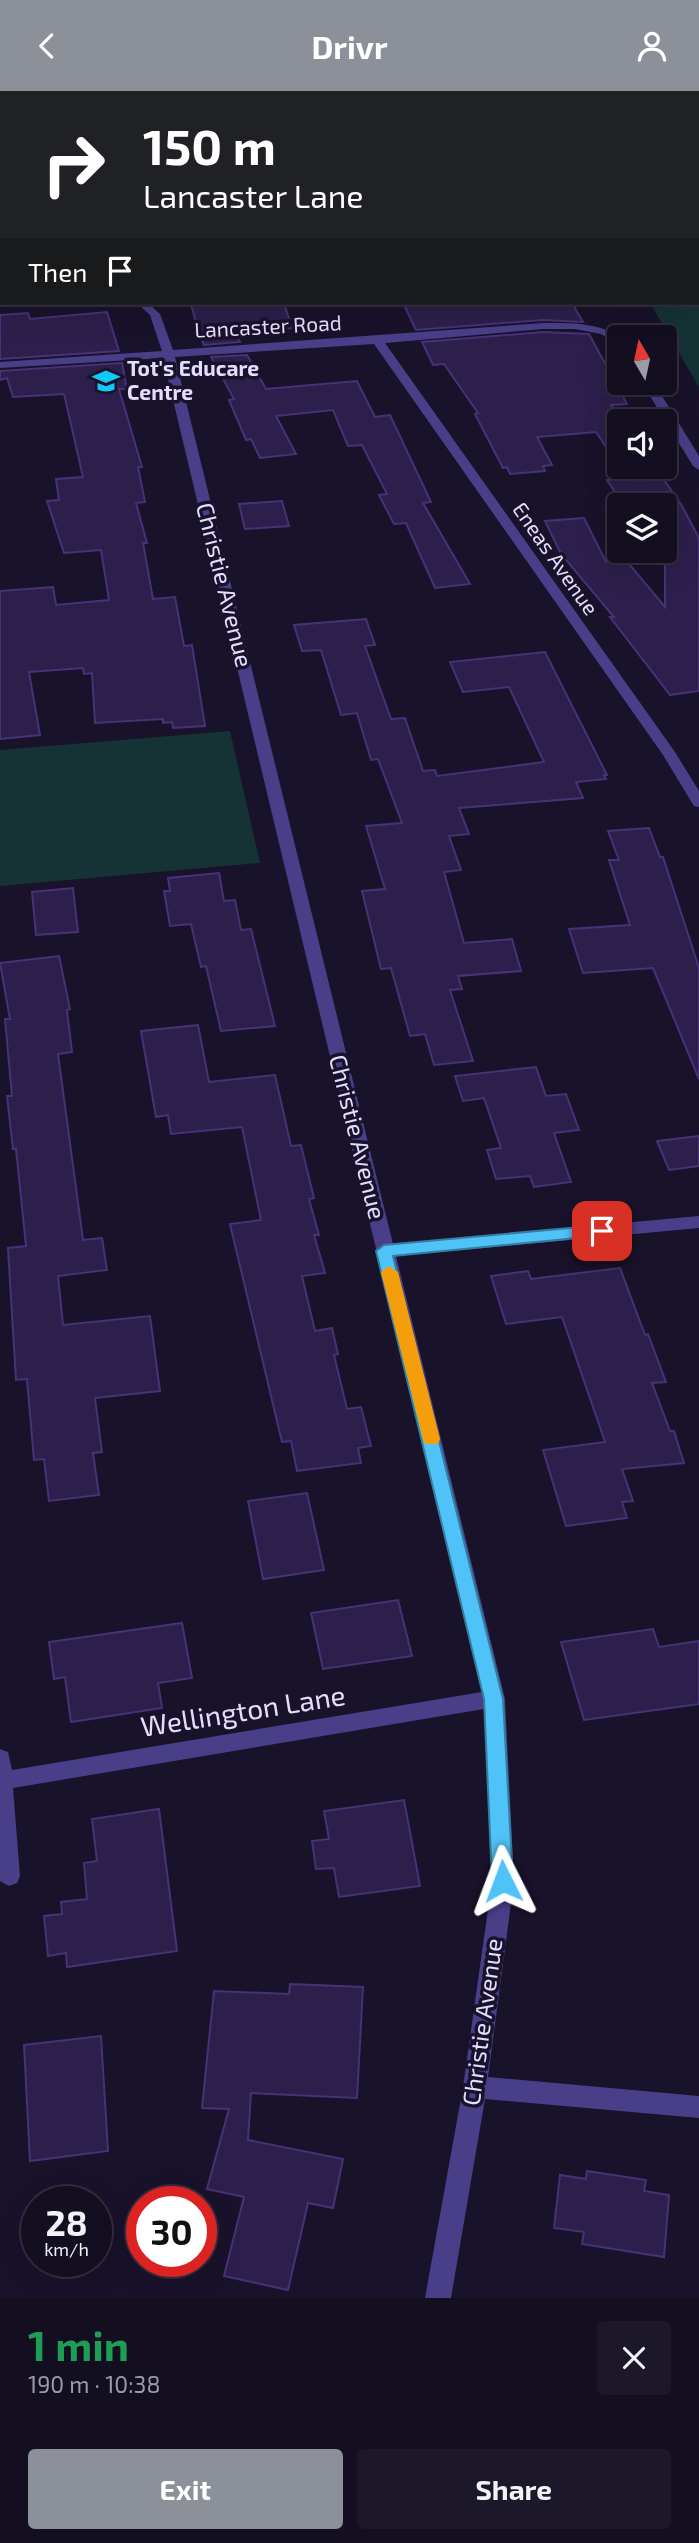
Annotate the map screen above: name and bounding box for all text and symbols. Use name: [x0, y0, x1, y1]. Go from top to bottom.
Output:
icon: back: [28, 27, 66, 65]
text: Drivr: [311, 27, 388, 65]
icon: person: [633, 27, 671, 65]
text: 150 m: [143, 116, 276, 175]
icon: right: [28, 119, 119, 210]
text: Lancaster Lane: [143, 176, 364, 214]
icon: arrive: [101, 252, 139, 290]
text: Then: [28, 256, 87, 287]
street label: Lancaster Road: [194, 309, 342, 342]
north arrow: [607, 325, 677, 395]
map controls: [607, 325, 677, 563]
place label: Tot's Educare Centre: [127, 355, 259, 404]
school or university icon: Tot's Educare Centre: [91, 366, 121, 396]
button: sound: [607, 409, 677, 479]
button: layers: [607, 493, 677, 563]
street label: Eneas Avenue: [508, 497, 604, 619]
street label: Christie Avenue: [191, 499, 260, 670]
street label: Christie Avenue: [324, 1051, 393, 1222]
pin: [572, 1201, 632, 1261]
icon: arrive: [583, 1212, 621, 1250]
street label: Wellington Lane: [138, 1677, 348, 1743]
position arrow: [466, 1844, 540, 1918]
street label: Christie Avenue: [455, 1936, 508, 2107]
speed limit sign: 30: [126, 2186, 217, 2277]
text: 28: [45, 2201, 88, 2243]
text: km/h: [44, 2238, 89, 2260]
text: 1 min: [28, 2319, 129, 2369]
button: close: [597, 2321, 671, 2395]
text: 190 m · 10:38: [28, 2370, 160, 2398]
button: Exit: [28, 2449, 343, 2529]
button: Share: [357, 2449, 671, 2529]

